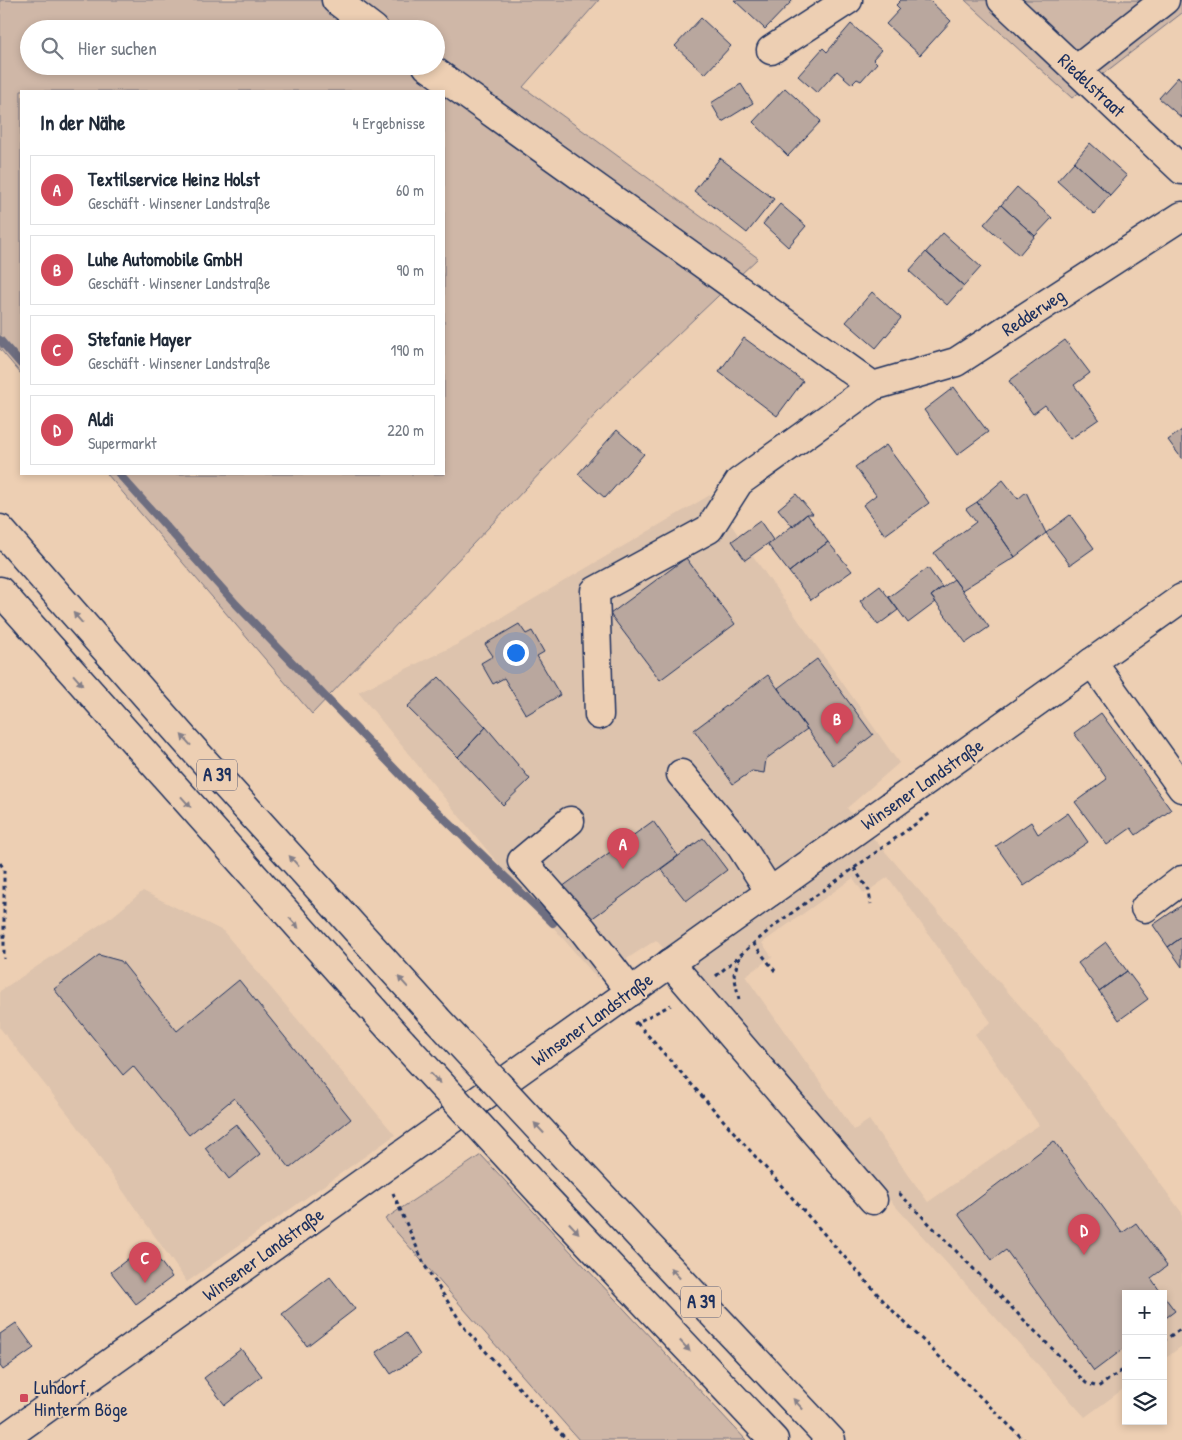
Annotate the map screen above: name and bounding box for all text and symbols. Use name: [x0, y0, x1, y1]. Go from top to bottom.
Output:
search box: [20, 20, 445, 75]
icon: search: [38, 34, 66, 62]
text: Hier suchen: [78, 35, 157, 61]
street label: Riedelstraat: [1053, 47, 1132, 123]
text: In der Nähe: [40, 108, 125, 137]
text: 4 Ergebnisse: [353, 112, 425, 134]
text: Textilservice Heinz Holst: [88, 166, 259, 192]
text: A: [53, 179, 61, 201]
text: 60 m: [396, 179, 424, 201]
text: Geschäft · Winsener Landstraße: [88, 192, 270, 214]
text: Luhe Automobile GmbH: [88, 246, 242, 272]
text: B: [53, 259, 61, 281]
text: 90 m: [396, 259, 424, 281]
text: Geschäft · Winsener Landstraße: [88, 272, 270, 294]
street label: Redderweg: [996, 282, 1070, 342]
text: Stefanie Mayer: [88, 326, 192, 352]
text: C: [53, 339, 61, 361]
text: 190 m: [391, 339, 424, 361]
text: Geschäft · Winsener Landstraße: [88, 352, 270, 374]
text: Aldi: [88, 406, 114, 432]
text: D: [53, 419, 61, 441]
text: 220 m: [387, 419, 424, 441]
text: Supermarkt: [88, 432, 157, 454]
one-way arrow: [73, 612, 84, 625]
your location: [503, 640, 529, 666]
one-way arrow: [73, 673, 84, 686]
pin: B: [821, 703, 853, 744]
street label: Winsener Landstraße: [856, 732, 989, 836]
one-way arrow: [180, 735, 192, 747]
road number: A 39: [197, 760, 237, 790]
one-way arrow: [180, 795, 192, 807]
pin: A: [607, 828, 639, 869]
one-way arrow: [289, 854, 300, 867]
one-way arrow: [289, 916, 300, 929]
street label: Winsener Landstraße: [526, 966, 658, 1072]
one-way arrow: [397, 976, 409, 988]
one-way arrow: [429, 1072, 441, 1084]
one-way arrow: [533, 1122, 545, 1134]
street label: Winsener Landstraße: [197, 1201, 329, 1307]
pin: D: [1068, 1214, 1100, 1255]
one-way arrow: [568, 1222, 580, 1234]
pin: C: [129, 1242, 161, 1283]
one-way arrow: [669, 1267, 681, 1279]
road number: A 39: [681, 1286, 721, 1318]
map controls: [1122, 1290, 1167, 1425]
button: +: [1122, 1290, 1167, 1335]
button: −: [1122, 1335, 1167, 1380]
one-way arrow: [679, 1340, 691, 1352]
place label: Luhdorf, Hinterm Böge: [34, 1374, 128, 1422]
button: layers: [1122, 1380, 1167, 1425]
marker: Luhdorf, Hinterm Böge: [18, 1392, 30, 1404]
one-way arrow: [792, 1399, 804, 1411]

